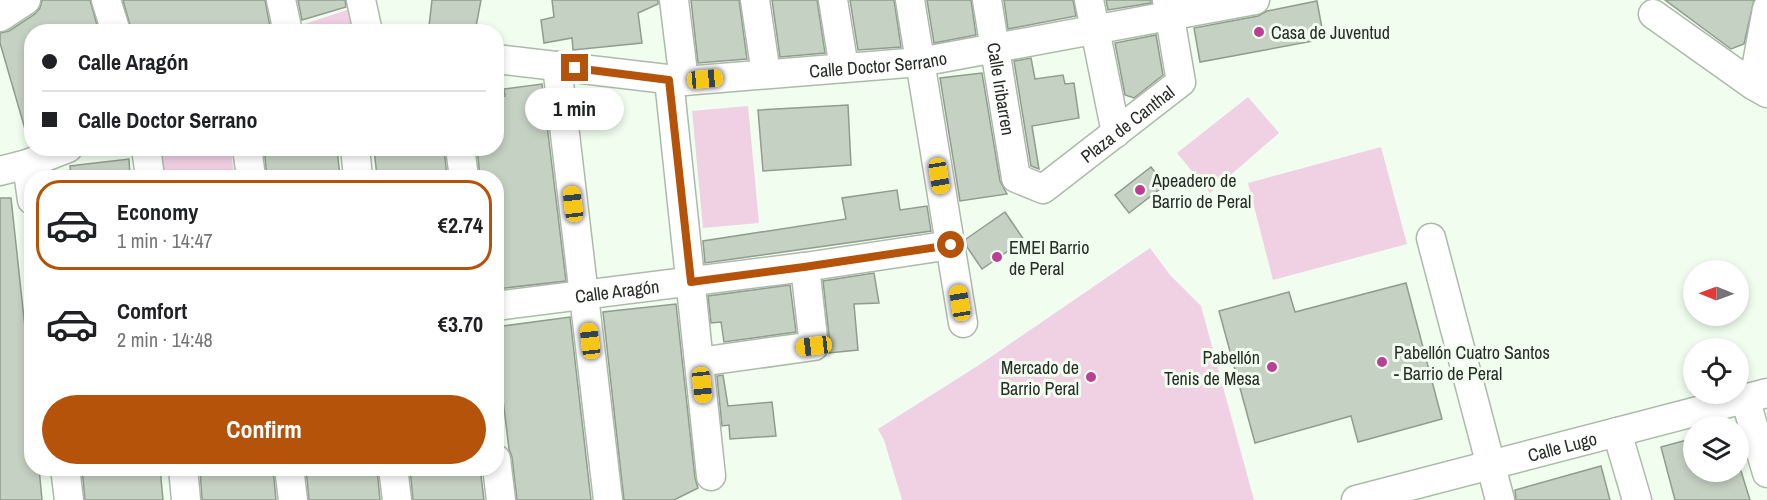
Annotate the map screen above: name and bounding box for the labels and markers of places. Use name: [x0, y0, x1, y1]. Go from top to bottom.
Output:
place label: Casa de Juventud: [1271, 20, 1390, 45]
marker: Casa de Juventud: [1252, 25, 1266, 39]
place label: Apeadero de Barrio de Peral: [1151, 168, 1251, 214]
marker: Apeadero de Barrio de Peral: [1133, 183, 1147, 197]
place label: EMEI Barrio de Peral: [1009, 235, 1089, 281]
marker: EMEI Barrio de Peral: [990, 250, 1004, 264]
place label: Pabellón Cuatro Santos - Barrio de Peral: [1394, 340, 1550, 386]
place label: Pabellón Tenis de Mesa: [1164, 345, 1260, 391]
place label: Mercado de Barrio Peral: [1000, 355, 1079, 401]
marker: Pabellón Cuatro Santos - Barrio de Peral: [1375, 355, 1389, 369]
marker: Pabellón Tenis de Mesa: [1265, 360, 1279, 374]
marker: Mercado de Barrio Peral: [1084, 370, 1098, 384]

